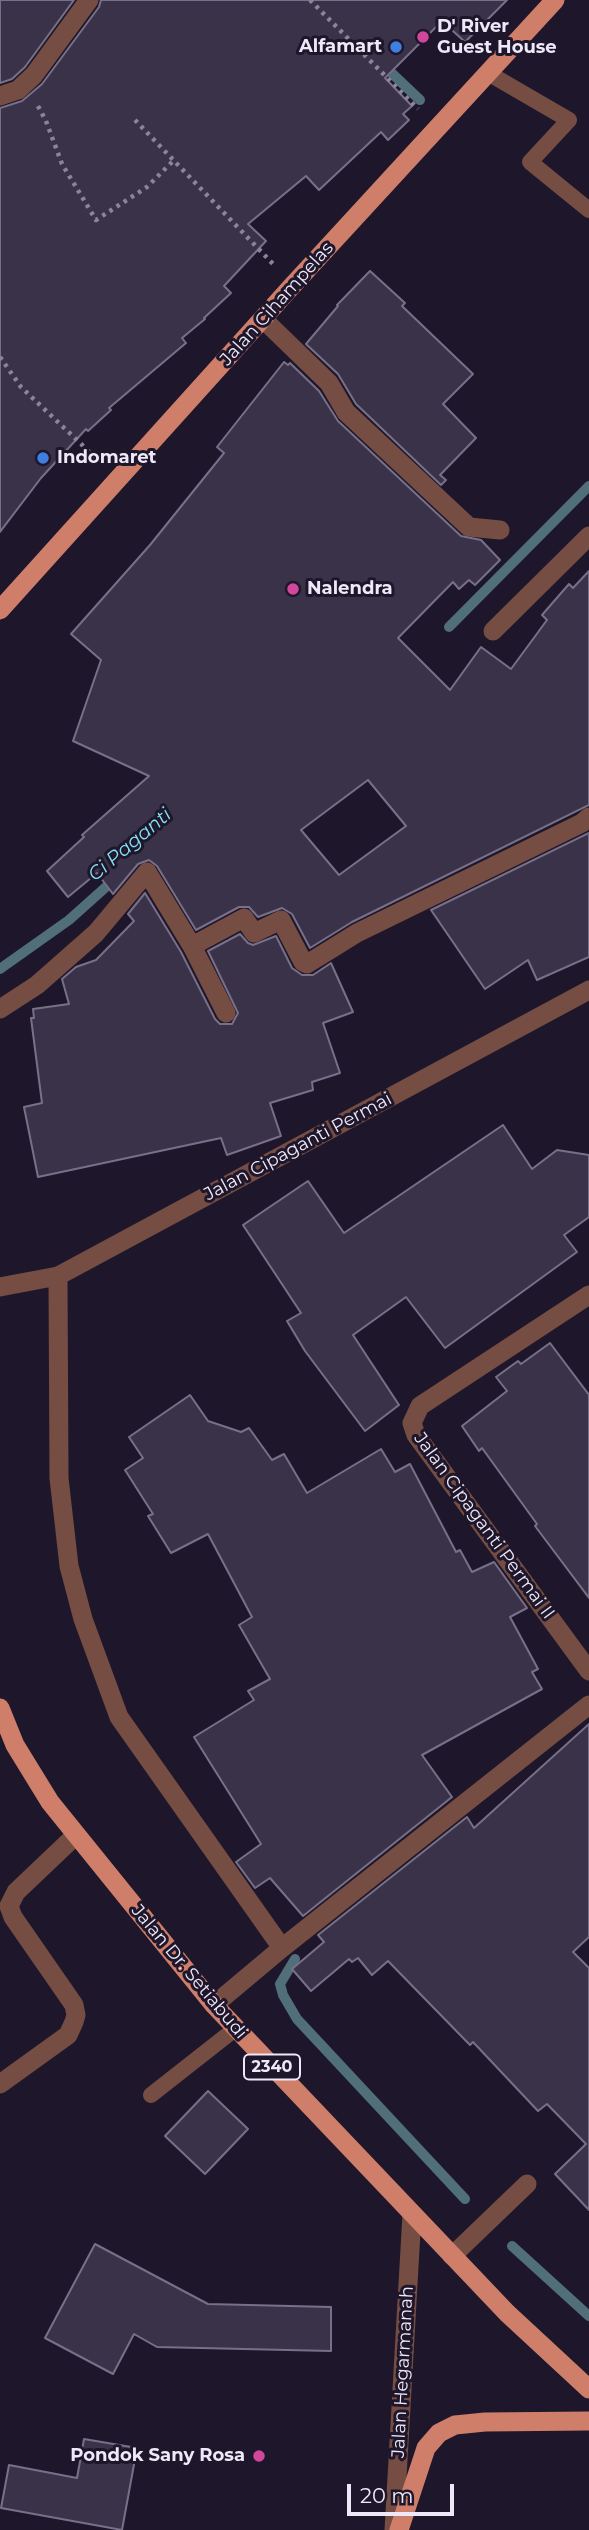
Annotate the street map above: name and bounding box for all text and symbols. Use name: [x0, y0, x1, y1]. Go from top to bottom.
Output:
place label: D' River Guest House: [437, 16, 557, 58]
marker: D' River Guest House: [415, 29, 431, 45]
place label: Alfamart: [299, 36, 382, 58]
marker: Alfamart: [388, 39, 404, 55]
street label: Jalan Cihampelas: [216, 238, 338, 370]
place label: Indomaret: [57, 447, 156, 469]
marker: Indomaret: [35, 450, 51, 466]
place label: Nalendra: [307, 578, 393, 600]
marker: Nalendra: [285, 581, 301, 597]
water label: Ci Paganti: [84, 804, 176, 886]
street label: Jalan Cipaganti Permai: [200, 1088, 396, 1206]
street label: Jalan Cipaganti Permai II: [409, 1429, 559, 1623]
street label: Jalan Dr. Setiabudi: [127, 1901, 251, 2043]
road number: 2340: [244, 2054, 300, 2080]
street label: Jalan Hegarmanah: [388, 2285, 418, 2459]
place label: Pondok Sany Rosa: [70, 2445, 245, 2467]
marker: Pondok Sany Rosa: [251, 2448, 267, 2464]
scale bar: [351, 2470, 458, 2514]
text: 20 m: [360, 2483, 414, 2508]

